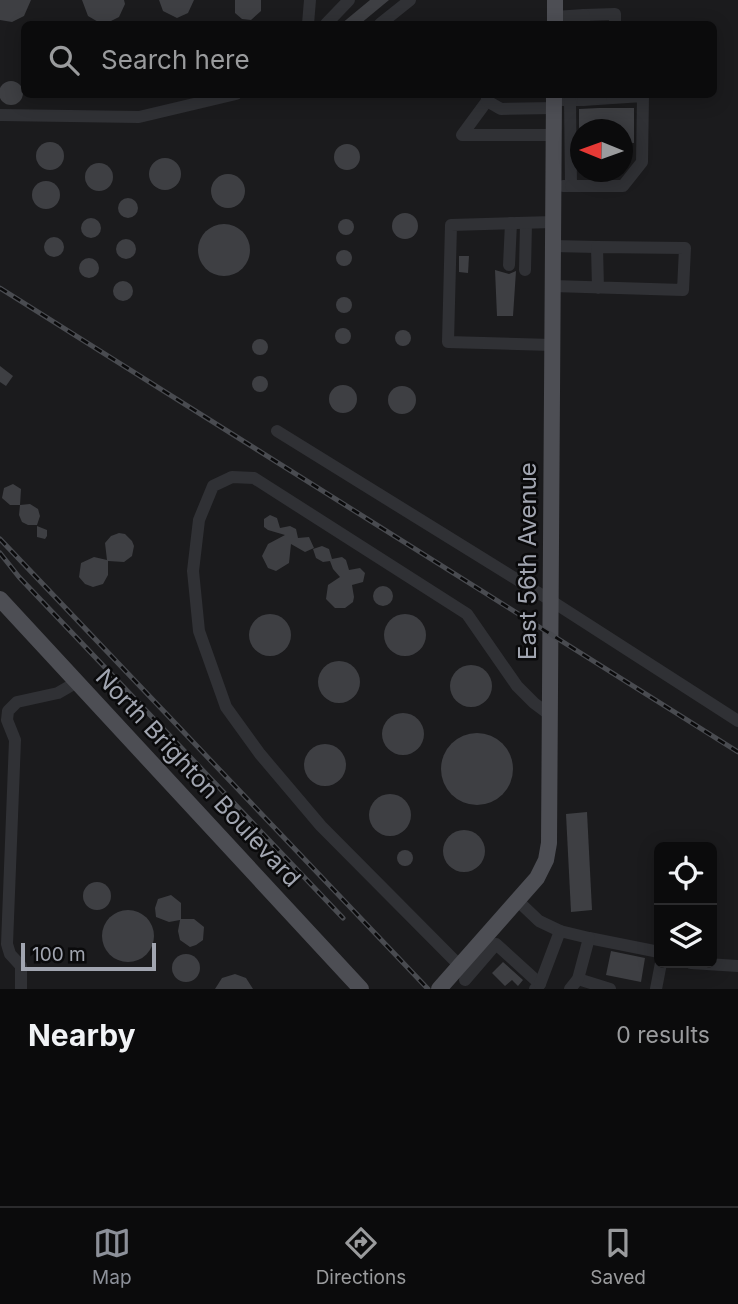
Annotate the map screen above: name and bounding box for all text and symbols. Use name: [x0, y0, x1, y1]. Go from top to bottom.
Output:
search box: [21, 21, 717, 98]
icon: search: [45, 41, 83, 79]
text: Search here: [101, 44, 250, 75]
north arrow: [570, 119, 633, 182]
street label: East 56th Avenue: [513, 462, 542, 660]
street label: North Brighton Boulevard: [90, 663, 307, 893]
map controls: [654, 842, 717, 968]
button: locate: [654, 842, 717, 905]
button: layers: [654, 905, 717, 968]
scale bar: [21, 940, 156, 972]
text: 100 m: [32, 943, 86, 966]
text: Nearby: [28, 1017, 136, 1053]
text: 0 results: [616, 1021, 710, 1049]
tab: Map: [92, 1224, 132, 1289]
tab: Directions: [316, 1224, 406, 1289]
tab: Saved: [590, 1224, 646, 1289]

